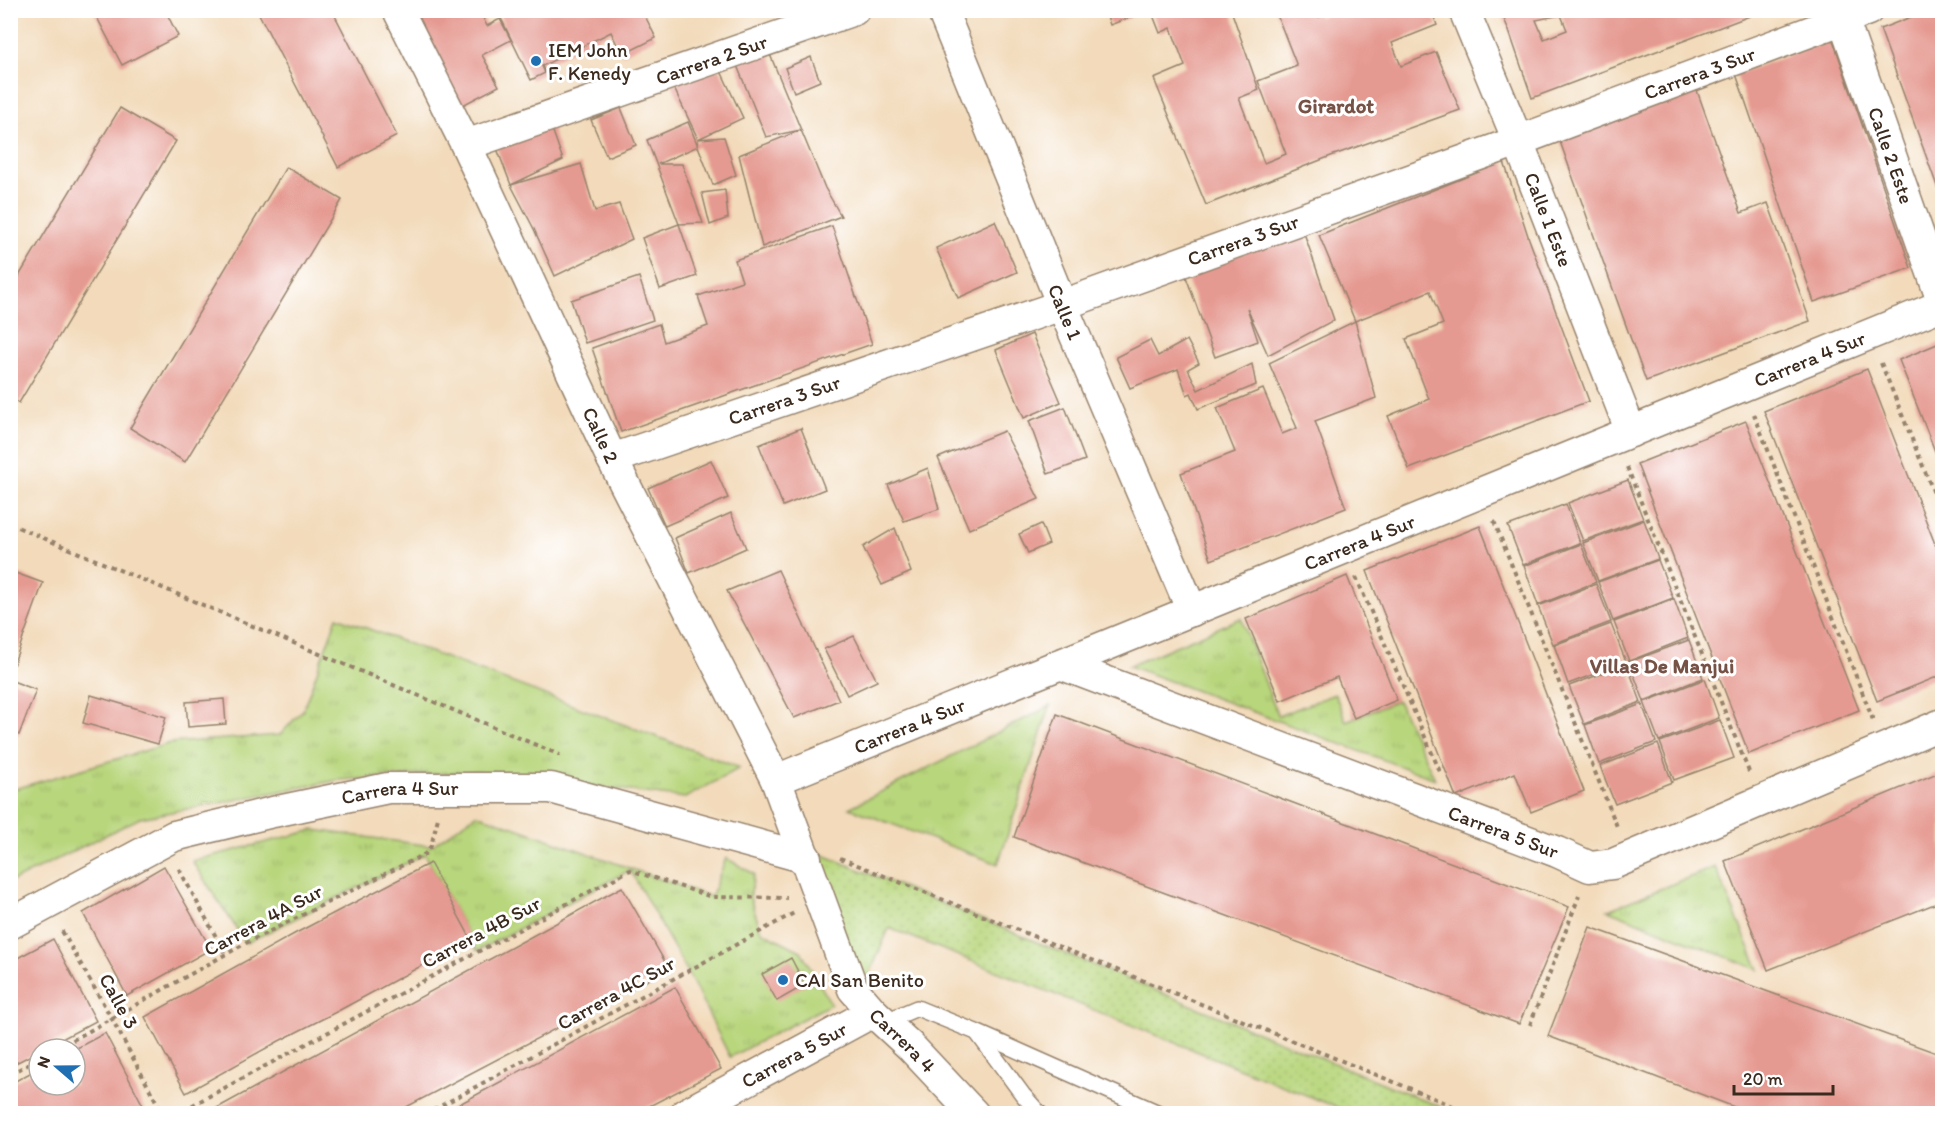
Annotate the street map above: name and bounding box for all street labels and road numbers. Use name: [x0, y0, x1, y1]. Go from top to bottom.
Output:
street label: Carrera 2 Sur: [653, 29, 771, 90]
street label: Carrera 3 Sur: [1641, 41, 1758, 105]
street label: Calle 2 Este: [1863, 104, 1919, 207]
street label: Calle 1 Este: [1519, 169, 1578, 270]
street label: Carrera 3 Sur: [1184, 209, 1302, 271]
street label: Calle 1: [1043, 281, 1087, 343]
street label: Carrera 4 Sur: [1750, 326, 1869, 392]
street label: Carrera 3 Sur: [725, 370, 843, 430]
street label: Calle 2: [577, 403, 624, 467]
street label: Carrera 4 Sur: [1300, 509, 1419, 576]
street label: Carrera 4 Sur: [850, 692, 969, 759]
street label: Carrera 4 Sur: [339, 776, 459, 809]
street label: Carrera 5 Sur: [1445, 800, 1562, 864]
street label: Carrera 4A Sur: [200, 879, 326, 961]
street label: Carrera 4B Sur: [418, 891, 544, 973]
street label: Carrera 4C Sur: [553, 951, 679, 1035]
street label: Calle 3: [94, 969, 144, 1033]
street label: Carrera 4: [864, 1003, 941, 1078]
street label: Carrera 5 Sur: [737, 1017, 851, 1093]

